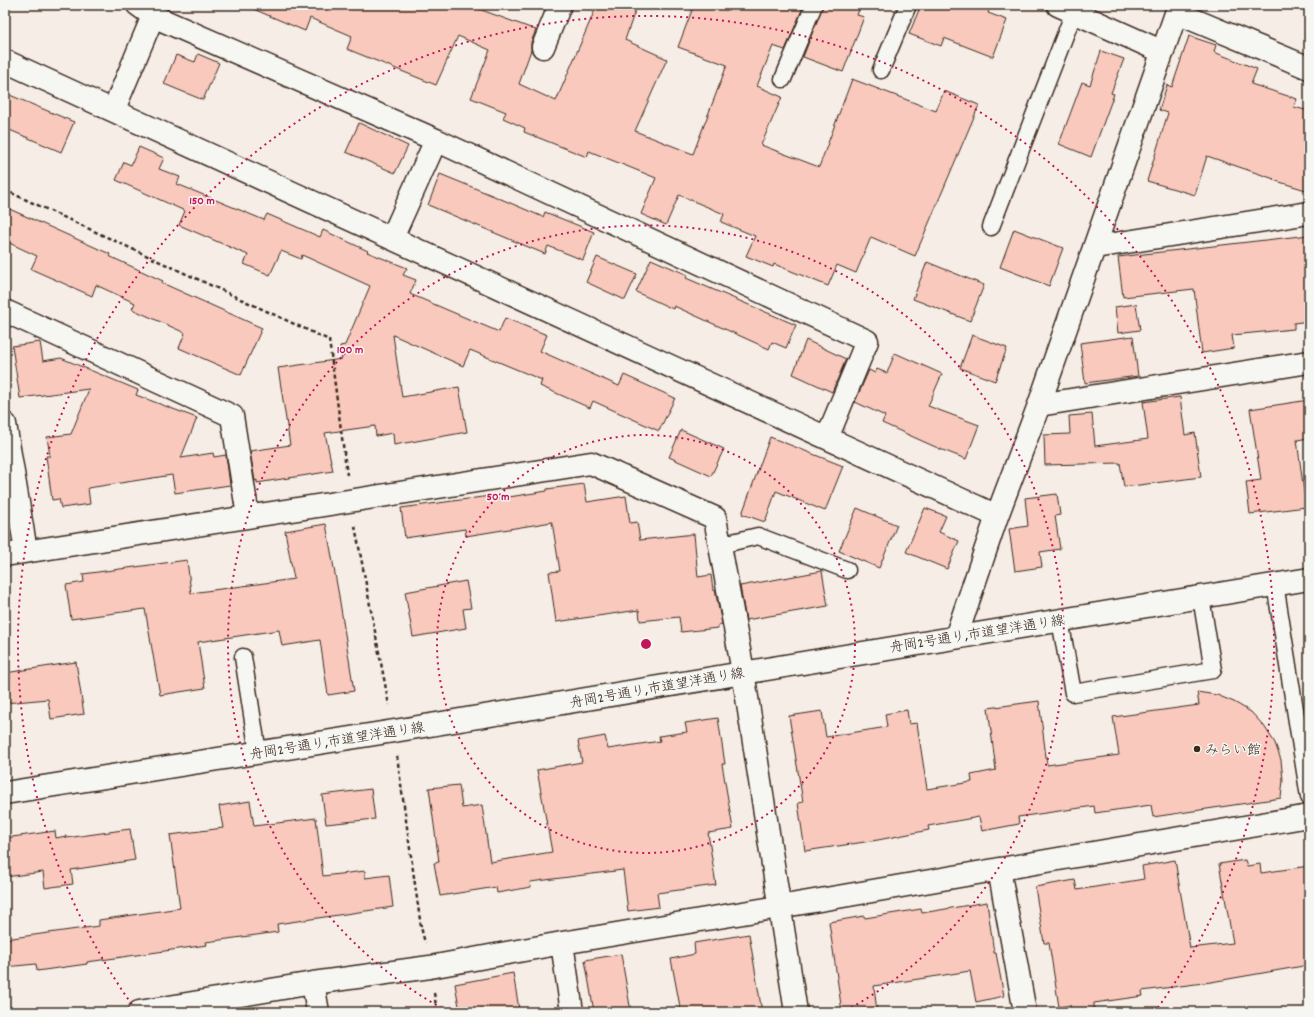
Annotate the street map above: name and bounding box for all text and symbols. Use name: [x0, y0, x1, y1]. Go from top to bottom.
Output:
text: 150 m: [189, 193, 215, 210]
text: 100 m: [337, 342, 363, 359]
text: 50 m: [486, 489, 510, 506]
street label: 舟岡2号通り,市道望洋通り線: [888, 611, 1066, 659]
centre of rings: [639, 637, 653, 651]
street label: 舟岡2号通り,市道望洋通り線: [569, 664, 746, 714]
street label: 舟岡2号通り,市道望洋通り線: [248, 718, 426, 766]
place label: みらい館: [1205, 741, 1261, 761]
marker: みらい館: [1192, 744, 1202, 754]

